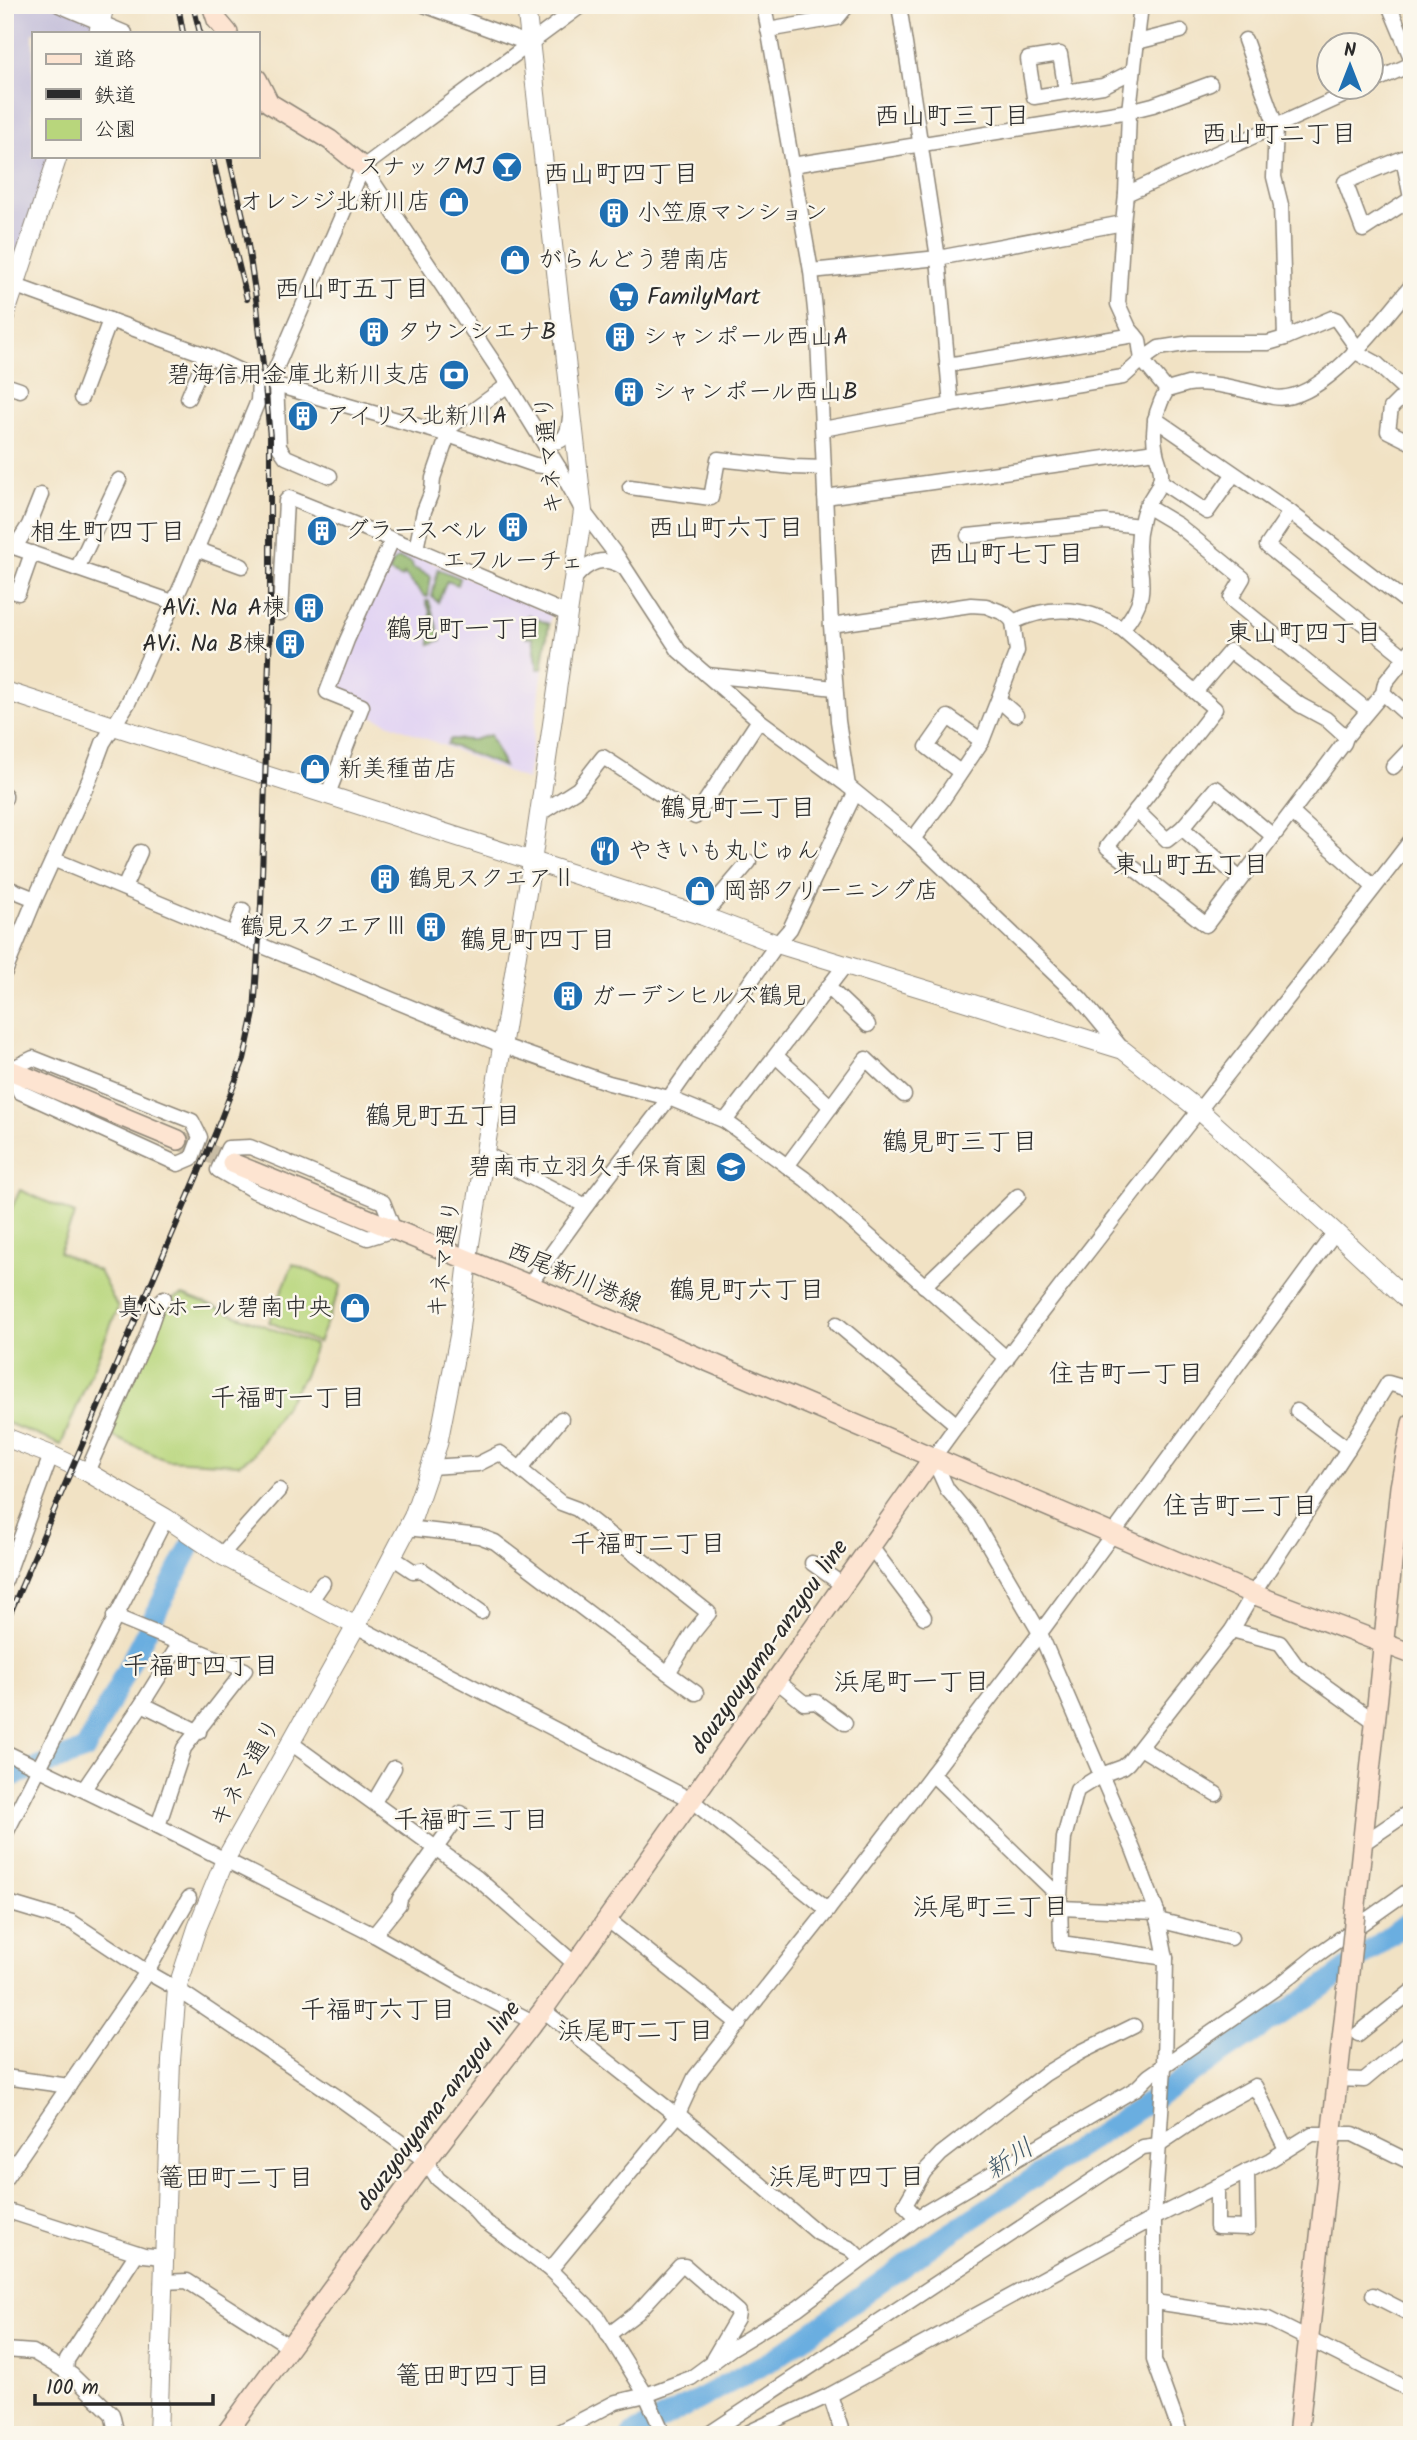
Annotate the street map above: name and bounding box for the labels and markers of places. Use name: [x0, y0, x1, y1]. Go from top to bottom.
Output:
place label: スナックMJ: [358, 148, 485, 187]
bar icon: スナックMJ: [490, 150, 524, 184]
place label: オレンジ北新川店: [239, 183, 431, 222]
shop icon: オレンジ北新川店: [437, 185, 471, 219]
place label: 小笠原マンション: [637, 194, 828, 233]
building icon: 小笠原マンション: [597, 196, 631, 230]
place label: がらんどう碧南店: [538, 241, 730, 280]
shop icon: がらんどう碧南店: [498, 243, 532, 277]
place label: FamilyMart: [647, 278, 761, 317]
supermarket icon: FamilyMart: [607, 280, 641, 314]
place label: タウンシエナB: [397, 313, 556, 352]
building icon: タウンシエナB: [357, 315, 391, 349]
place label: シャンポール西山A: [643, 318, 848, 357]
building icon: シャンポール西山A: [603, 320, 637, 354]
place label: 碧海信用金庫北新川支店: [167, 356, 431, 395]
bank icon: 碧海信用金庫北新川支店: [437, 358, 471, 392]
place label: シャンポール西山B: [652, 373, 858, 412]
building icon: シャンポール西山B: [612, 375, 646, 409]
place label: アイリス北新川A: [326, 397, 507, 436]
building icon: アイリス北新川A: [286, 399, 320, 433]
building icon: エフルーチェ: [496, 510, 530, 544]
place label: グラースベル: [345, 512, 488, 551]
building icon: グラースベル: [305, 514, 339, 548]
place label: エフルーチェ: [442, 542, 584, 581]
place label: AVi. Na A棟: [162, 589, 286, 628]
building icon: AVi. Na A棟: [292, 591, 326, 625]
place label: AVi. Na B棟: [142, 625, 267, 664]
building icon: AVi. Na B棟: [273, 627, 307, 661]
place label: 新美種苗店: [338, 750, 458, 789]
shop icon: 新美種苗店: [298, 752, 332, 786]
place label: やきいも丸じゅん: [628, 832, 820, 871]
restaurant icon: やきいも丸じゅん: [588, 834, 622, 868]
place label: 鶴見スクエアⅡ: [408, 860, 576, 899]
building icon: 鶴見スクエアⅡ: [368, 862, 402, 896]
place label: 岡部クリーニング店: [723, 872, 939, 911]
shop icon: 岡部クリーニング店: [683, 874, 717, 908]
place label: 鶴見スクエアⅢ: [240, 908, 408, 947]
building icon: 鶴見スクエアⅢ: [414, 910, 448, 944]
place label: ガーデンヒルズ鶴見: [591, 977, 807, 1016]
building icon: ガーデンヒルズ鶴見: [551, 979, 585, 1013]
place label: 碧南市立羽久手保育園: [468, 1148, 708, 1187]
school or university icon: 碧南市立羽久手保育園: [714, 1150, 748, 1184]
place label: 真心ホール碧南中央: [117, 1289, 332, 1328]
shop icon: 真心ホール碧南中央: [338, 1291, 372, 1325]

